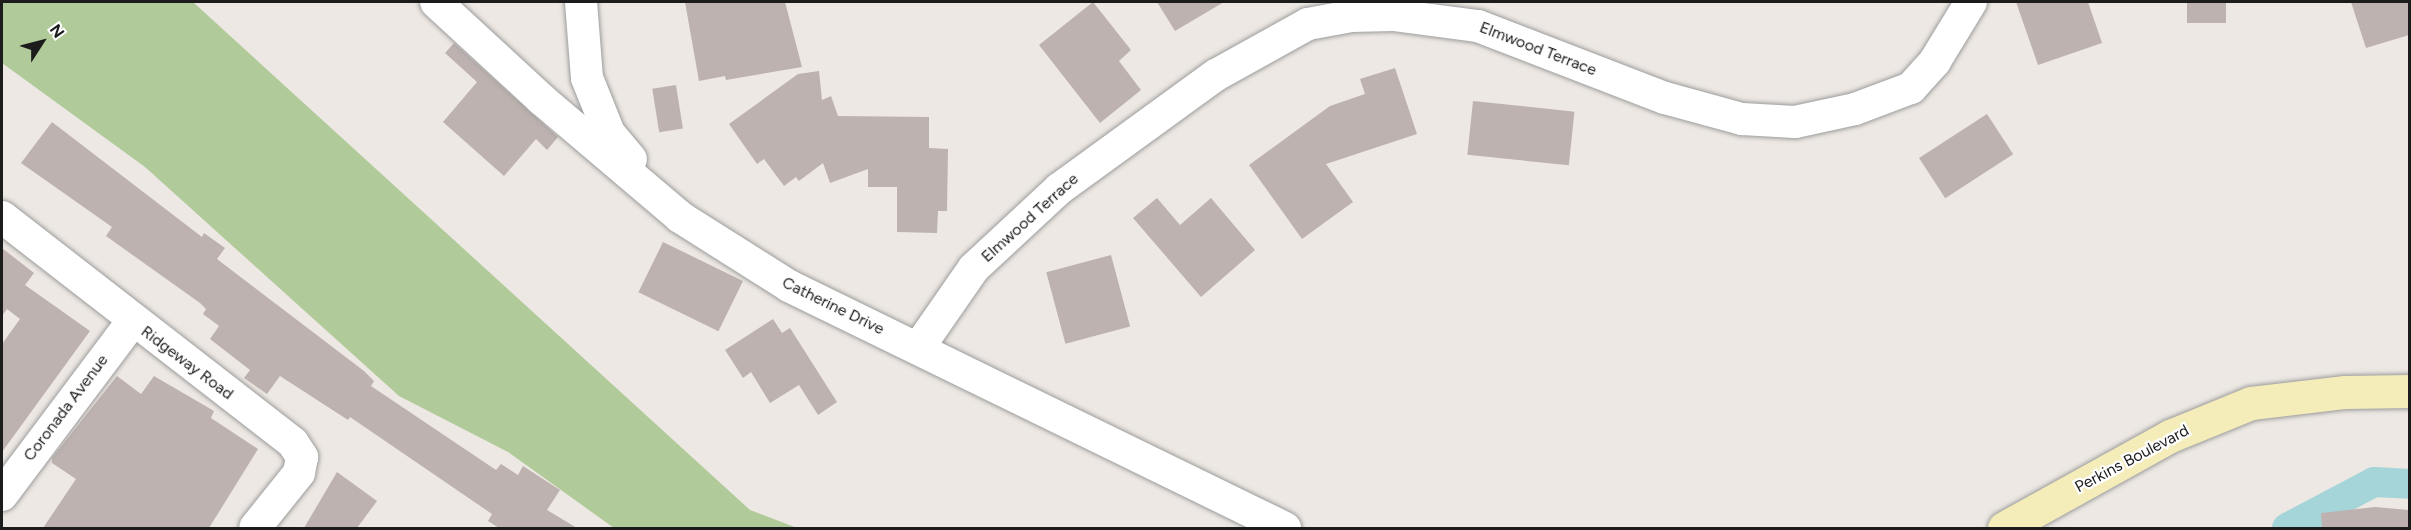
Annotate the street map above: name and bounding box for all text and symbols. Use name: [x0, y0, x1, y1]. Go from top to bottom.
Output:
north arrow: [12, 12, 72, 72]
street label: Elmwood Terrace: [1477, 18, 1599, 80]
text: N: [46, 21, 68, 42]
street label: Elmwood Terrace: [978, 169, 1082, 267]
street label: Catherine Drive: [779, 273, 887, 339]
street label: Ridgeway Road: [137, 322, 237, 404]
street label: Coronada Avenue: [20, 351, 112, 465]
street label: Perkins Boulevard: [2072, 421, 2192, 497]

